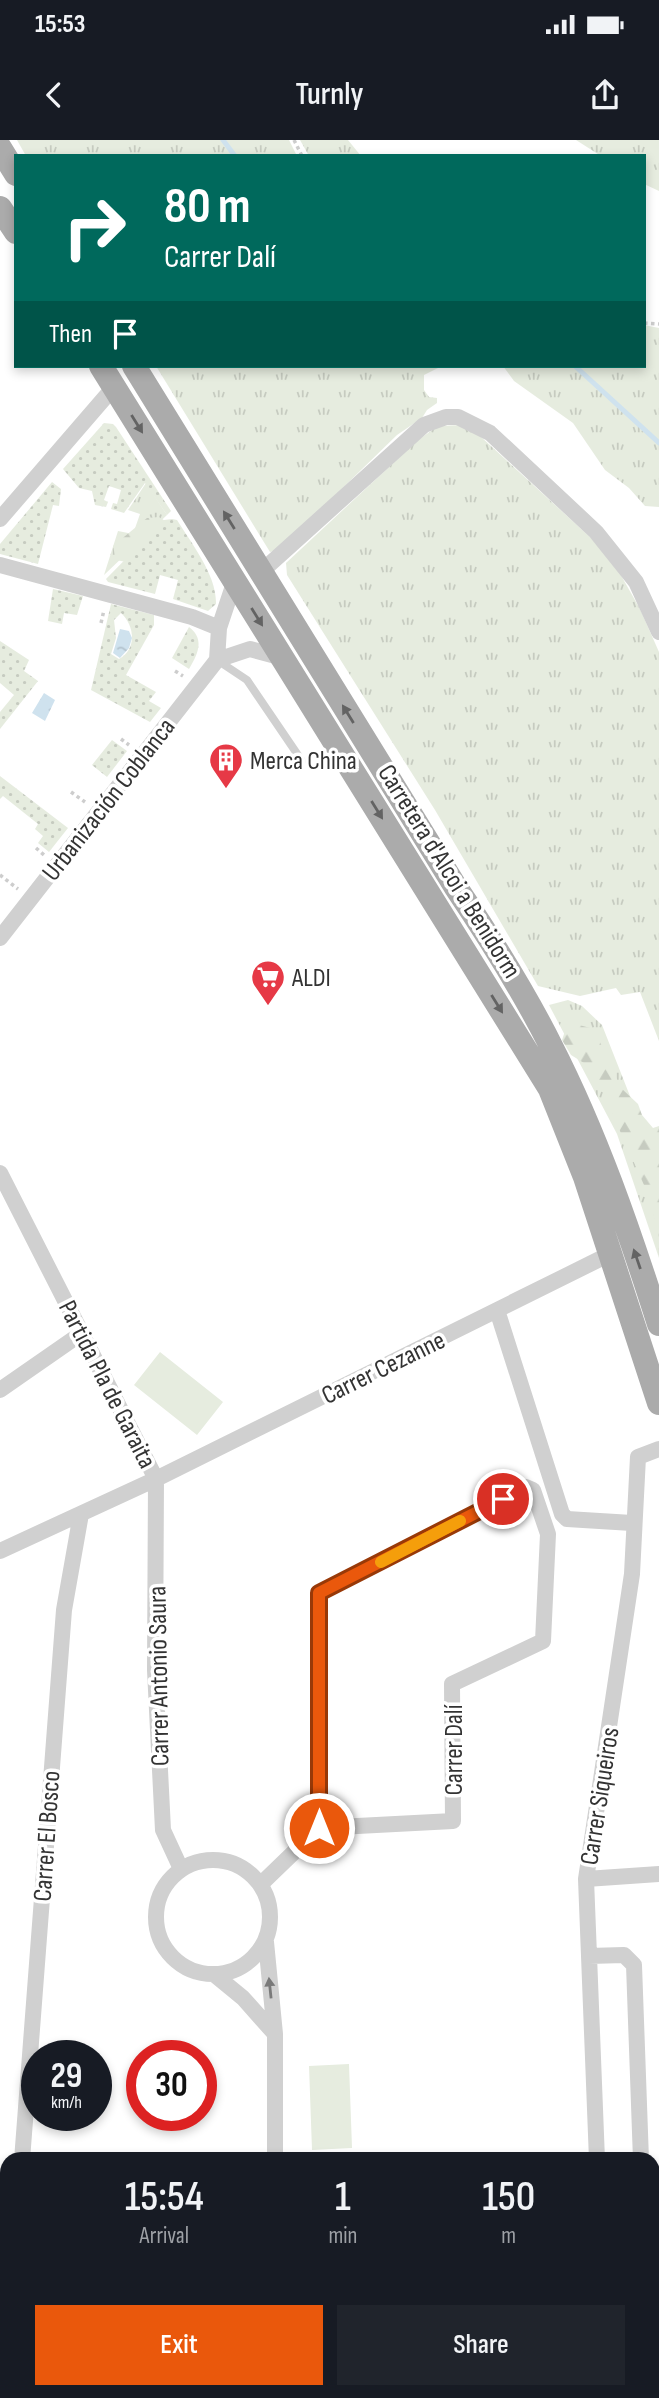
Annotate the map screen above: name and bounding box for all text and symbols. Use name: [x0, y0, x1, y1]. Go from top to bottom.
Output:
text: 15:53: [35, 9, 86, 40]
text: Turnly: [295, 75, 364, 114]
icon: back: [35, 76, 73, 114]
icon: share: [586, 76, 624, 114]
text: 80 m: [164, 178, 251, 237]
icon: right: [49, 182, 140, 273]
text: Carrer Dalí: [164, 238, 276, 277]
icon: arrive: [106, 315, 144, 353]
text: Then: [49, 319, 92, 350]
one-way arrow: [131, 414, 144, 433]
one-way arrow: [222, 510, 235, 530]
one-way arrow: [251, 607, 264, 626]
one-way arrow: [342, 704, 355, 723]
street label: Urbanización Coblanca: [36, 712, 182, 887]
building icon: Merca China: [207, 741, 245, 790]
place label: Merca China: [250, 746, 357, 777]
street label: Carretera d'Alcoi a Benidorm: [371, 759, 527, 984]
one-way arrow: [371, 801, 384, 820]
supermarket icon: ALDI: [249, 958, 287, 1007]
place label: ALDI: [291, 963, 331, 994]
one-way arrow: [490, 994, 503, 1013]
one-way arrow: [631, 1249, 642, 1270]
street label: Partida Pla de Garaita: [51, 1296, 162, 1474]
street label: Carrer Cezanne: [317, 1325, 451, 1412]
pin: [473, 1469, 533, 1529]
icon: arrive: [484, 1480, 522, 1518]
street label: Carrer Antonio Saura: [142, 1586, 177, 1766]
street label: Carrer Dalí: [439, 1704, 470, 1796]
street label: Carrer Siqueiros: [574, 1725, 627, 1867]
street label: Carrer El Bosco: [27, 1770, 68, 1903]
position arrow: [282, 1791, 356, 1865]
one-way arrow: [265, 1977, 276, 1999]
speed limit sign: 30: [126, 2040, 217, 2131]
text: 29: [51, 2055, 82, 2098]
text: km/h: [51, 2092, 82, 2113]
text: 15:54: [125, 2172, 204, 2223]
text: 1: [335, 2172, 351, 2223]
text: 150: [482, 2172, 535, 2223]
text: Arrival: [140, 2222, 189, 2250]
text: min: [329, 2222, 357, 2250]
text: m: [501, 2222, 516, 2250]
button: Exit: [35, 2305, 323, 2385]
button: Share: [337, 2305, 625, 2385]

